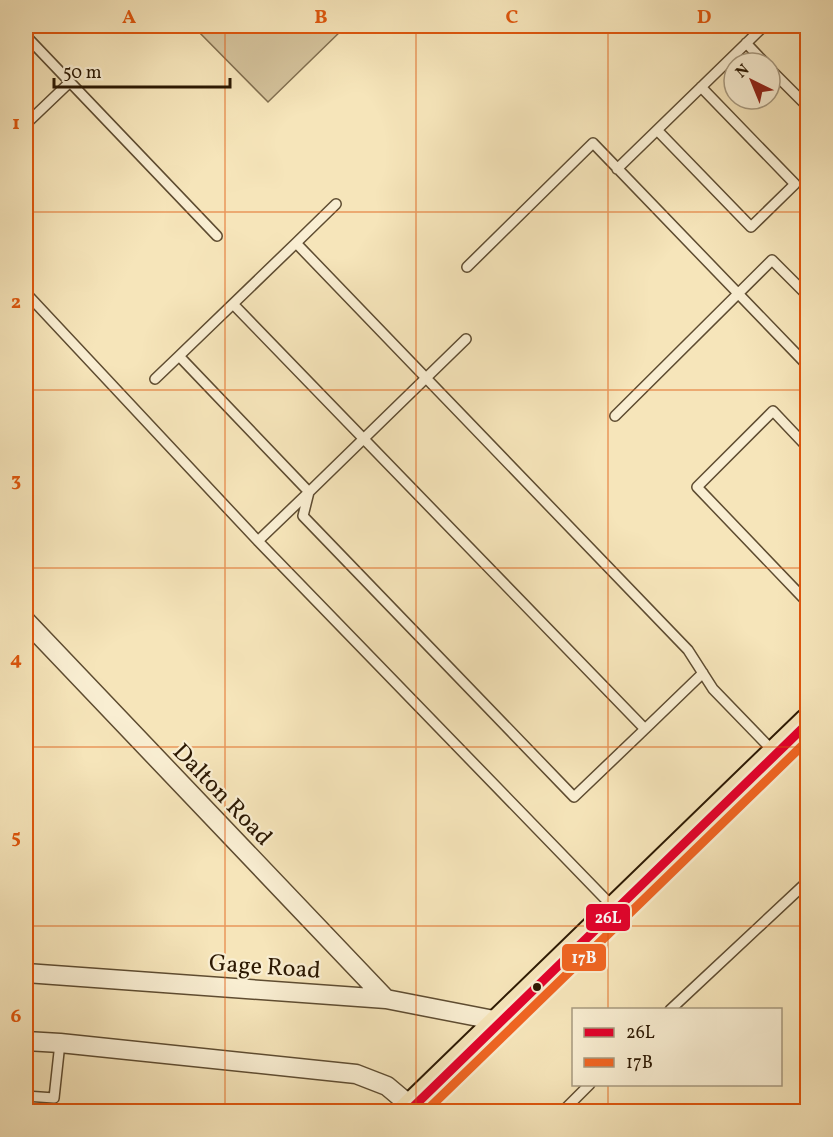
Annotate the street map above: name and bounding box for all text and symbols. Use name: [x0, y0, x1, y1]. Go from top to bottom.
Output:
text: A: [122, 4, 136, 32]
text: B: [314, 4, 328, 32]
text: C: [506, 4, 519, 32]
text: D: [697, 4, 711, 32]
scale bar: [54, 51, 230, 89]
north arrow: [722, 51, 782, 111]
text: N: [731, 59, 755, 84]
text: 50 m: [63, 61, 102, 86]
text: 1: [12, 110, 20, 138]
text: 2: [11, 289, 21, 317]
text: 3: [11, 467, 21, 495]
text: 4: [10, 646, 22, 674]
street label: Dalton Road: [164, 736, 279, 854]
text: 5: [11, 824, 21, 852]
line badge: 26L: [585, 903, 631, 932]
text: 26L: [595, 908, 622, 930]
line badge: 17B: [561, 943, 607, 972]
street label: Gage Road: [208, 947, 322, 989]
text: 17B: [572, 948, 597, 970]
unlabelled marker: [531, 981, 543, 993]
text: 6: [11, 1003, 22, 1031]
legend: [572, 1008, 782, 1086]
text: 26L: [626, 1021, 655, 1046]
text: 17B: [626, 1051, 653, 1076]

